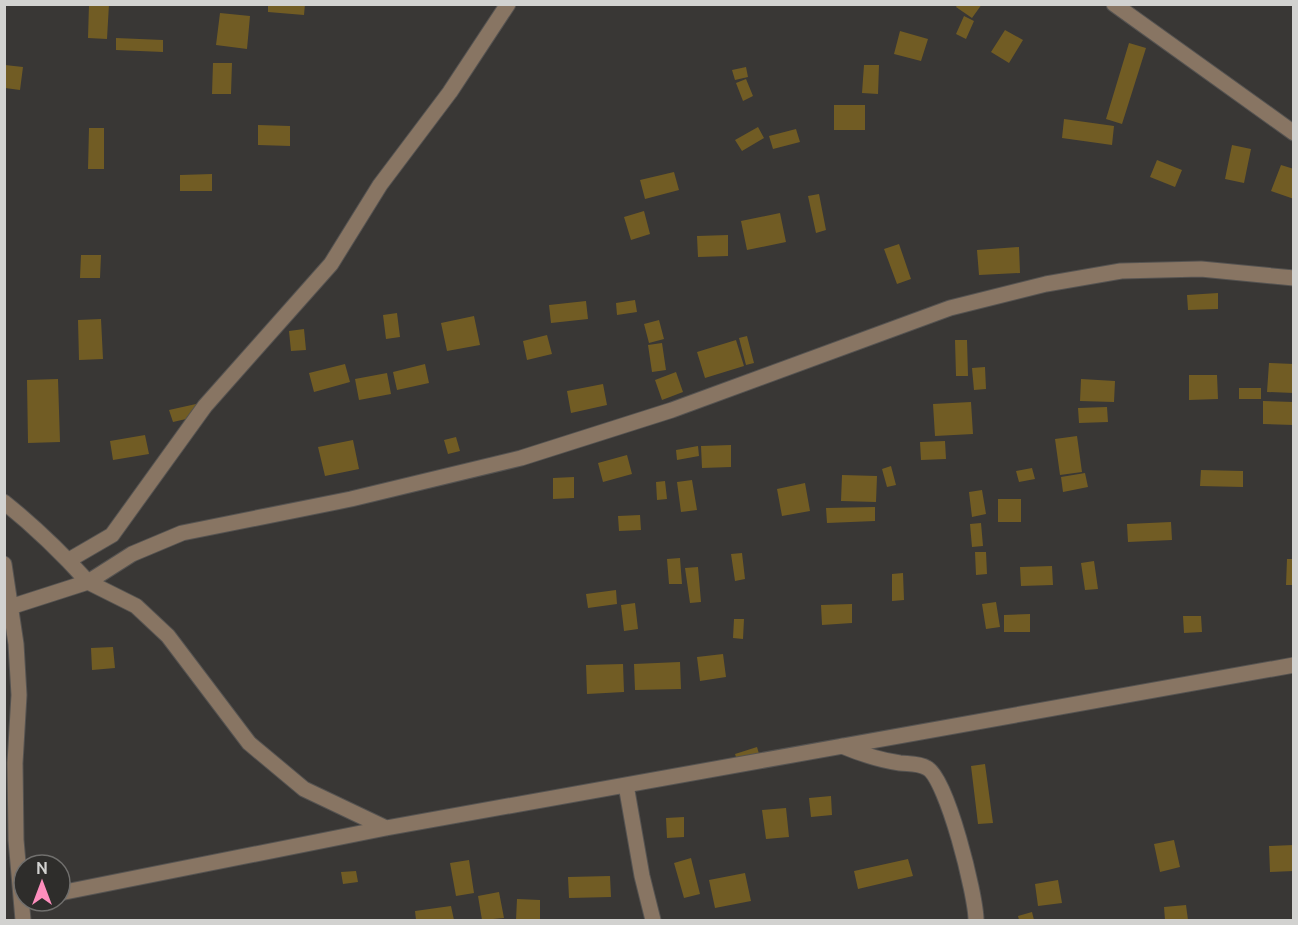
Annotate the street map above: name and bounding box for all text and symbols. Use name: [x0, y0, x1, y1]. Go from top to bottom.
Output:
north arrow: [12, 853, 72, 913]
text: N: [36, 859, 48, 877]

